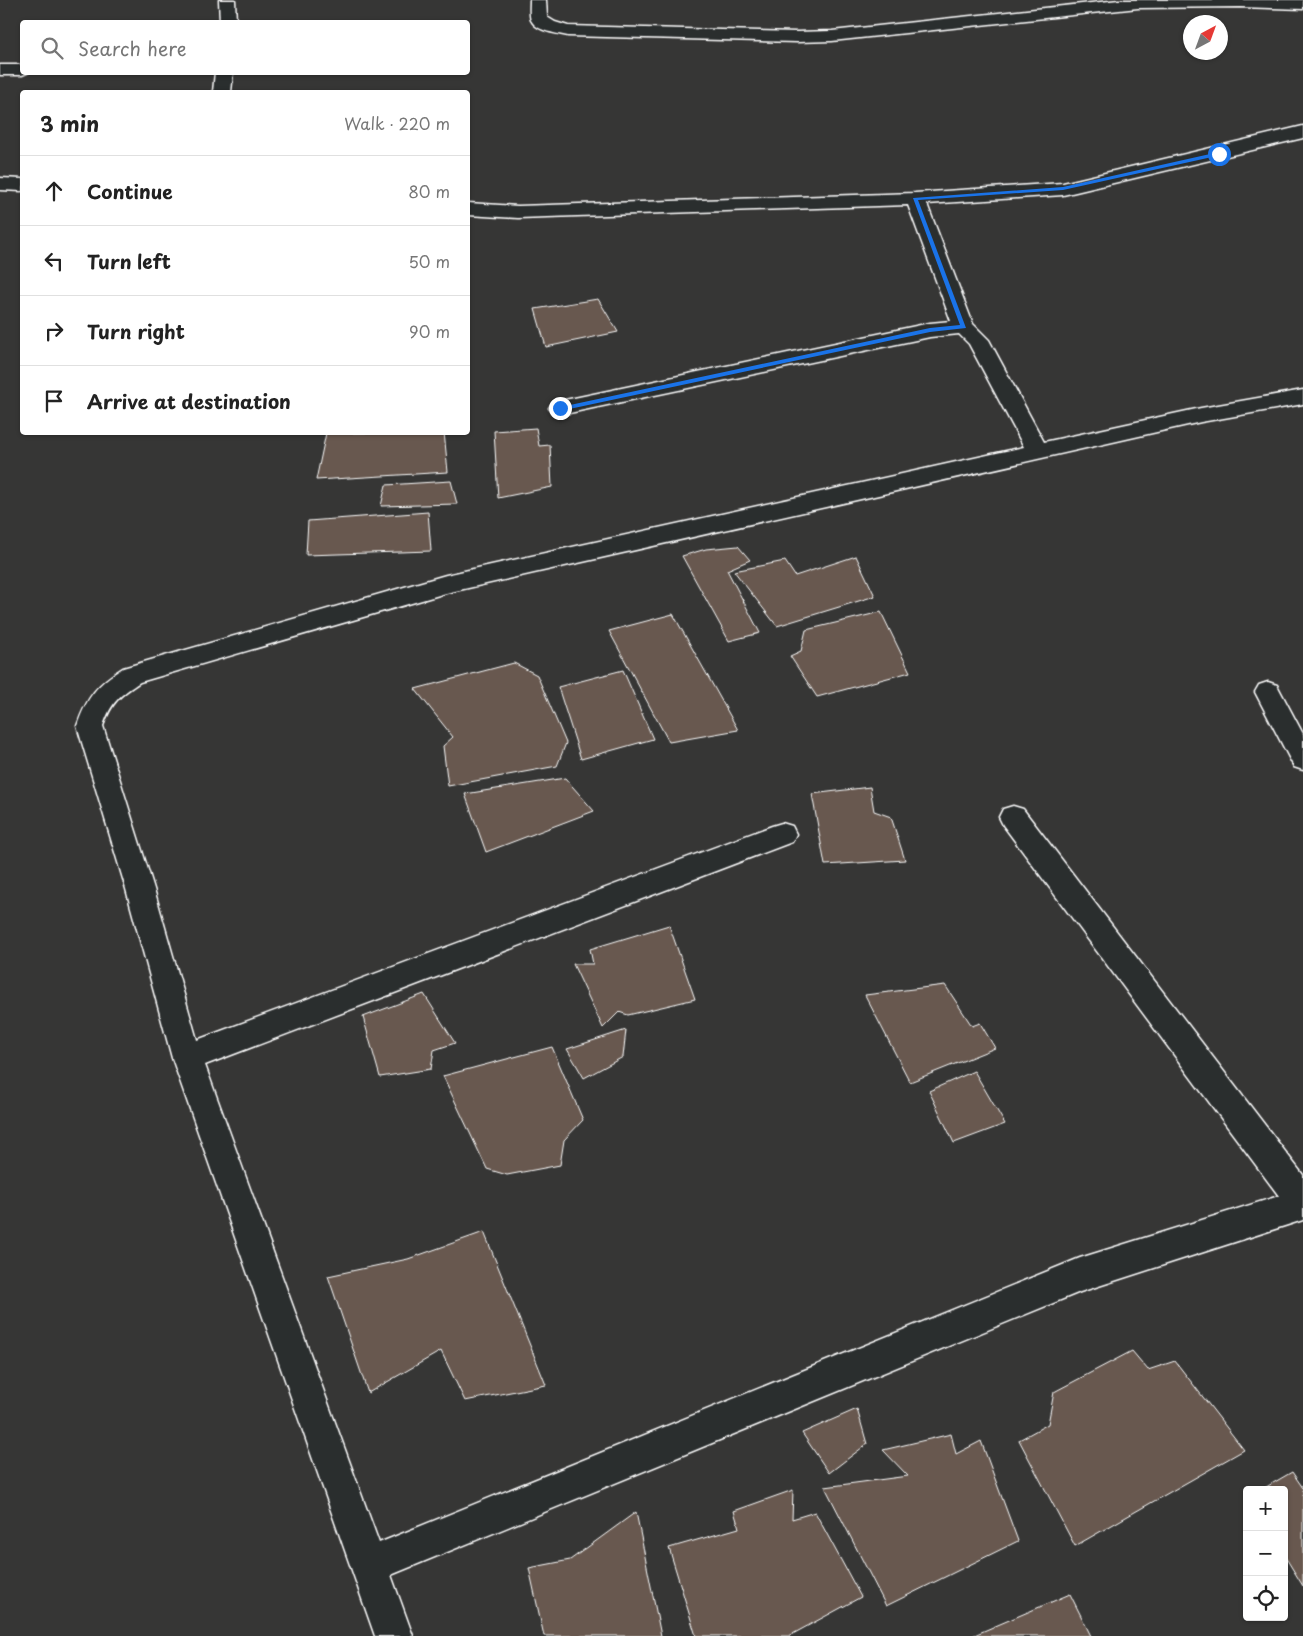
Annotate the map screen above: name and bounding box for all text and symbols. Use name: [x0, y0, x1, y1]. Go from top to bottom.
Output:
north arrow: [1183, 15, 1228, 60]
search box: [20, 20, 470, 75]
icon: search: [38, 34, 66, 62]
text: Search here: [78, 34, 187, 62]
text: 3 min: [40, 107, 99, 139]
text: Walk · 220 m: [344, 111, 450, 135]
route start: [1208, 143, 1231, 166]
icon: ahead: [40, 177, 68, 205]
text: Continue: [87, 177, 173, 205]
text: 80 m: [408, 179, 450, 203]
icon: left: [40, 247, 68, 275]
text: Turn left: [87, 247, 171, 275]
text: 50 m: [409, 249, 450, 273]
icon: right: [40, 317, 68, 345]
text: Turn right: [87, 317, 185, 345]
text: 90 m: [409, 319, 450, 343]
icon: arrive: [40, 387, 68, 415]
text: Arrive at destination: [87, 387, 291, 415]
route end: [549, 397, 572, 420]
map controls: [1243, 1486, 1288, 1621]
button: +: [1243, 1486, 1288, 1531]
button: −: [1243, 1531, 1288, 1576]
button: locate: [1243, 1576, 1288, 1621]

